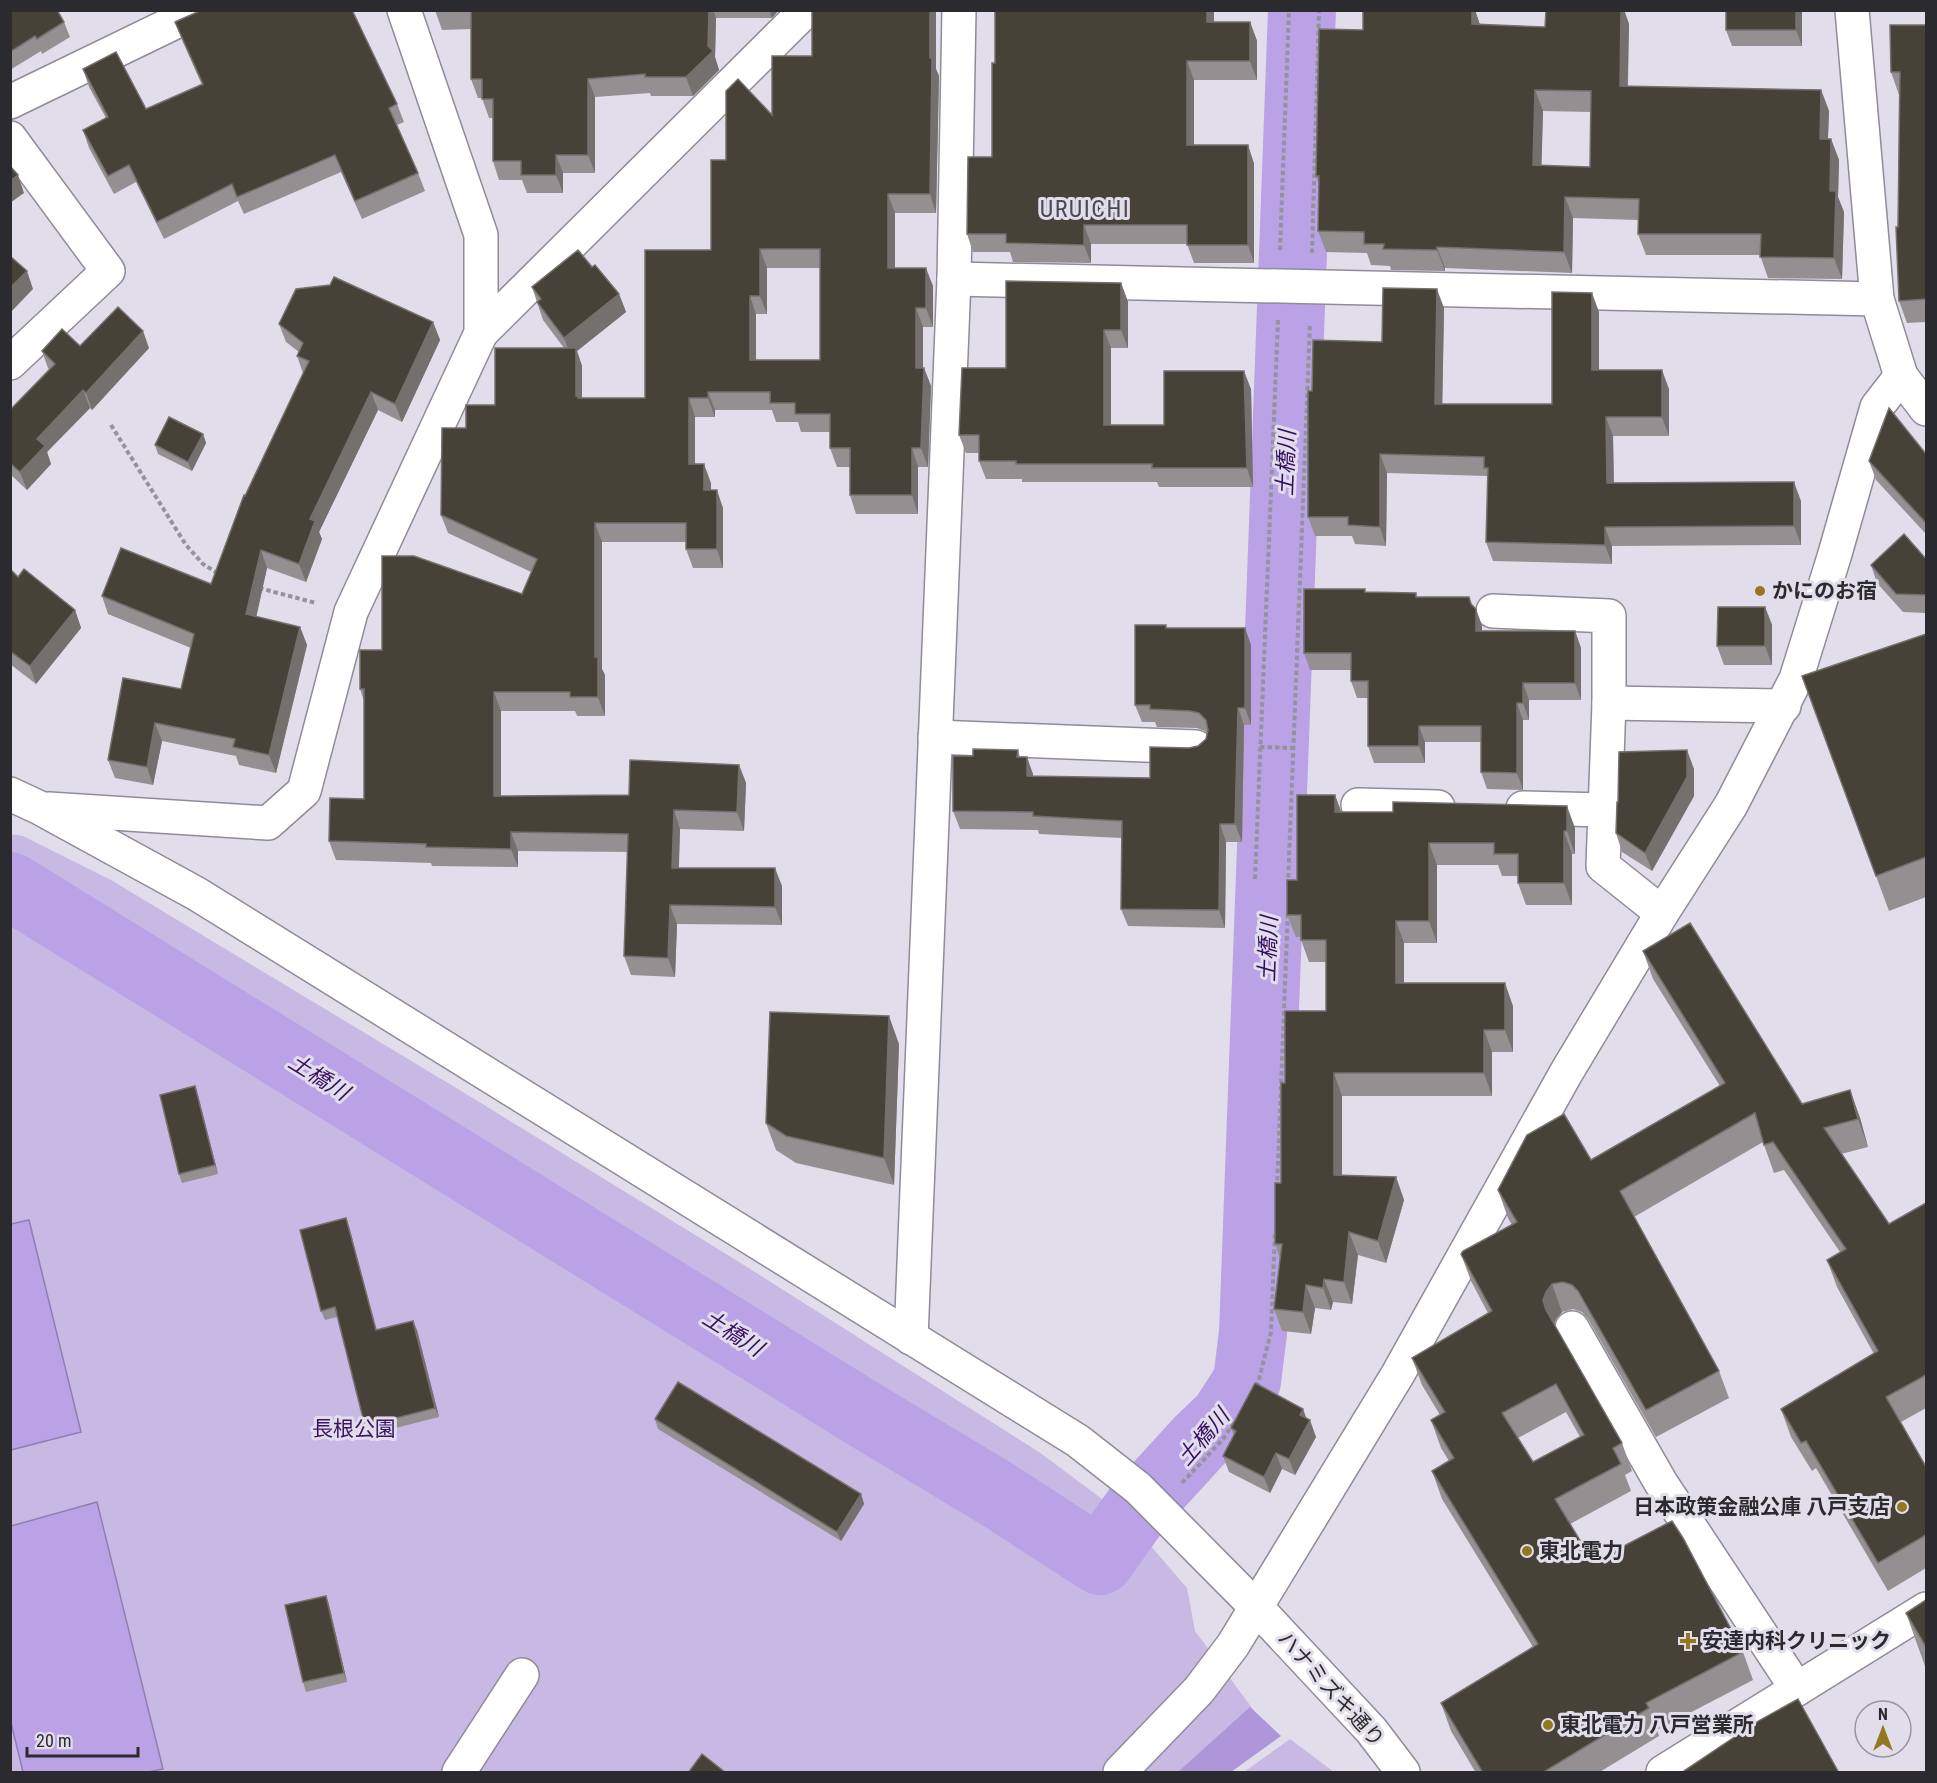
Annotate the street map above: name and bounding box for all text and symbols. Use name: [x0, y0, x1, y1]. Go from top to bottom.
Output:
district label: URUICHI: [1040, 195, 1130, 223]
water label: 土橋川: [1272, 428, 1300, 496]
place label: かにのお宿: [1772, 579, 1877, 603]
marker: かにのお宿: [1753, 584, 1767, 598]
water label: 土橋川: [1254, 914, 1282, 982]
water label: 土橋川: [284, 1049, 355, 1106]
water label: 土橋川: [698, 1305, 769, 1362]
water label: 土橋川: [1172, 1402, 1235, 1470]
park label: 長根公園: [312, 1417, 396, 1441]
place label: 日本政策金融公庫 八戸支店: [1633, 1495, 1890, 1519]
marker: 日本政策金融公庫 八戸支店: [1895, 1500, 1909, 1514]
place label: 東北電力: [1539, 1539, 1623, 1563]
marker: 東北電力: [1520, 1544, 1534, 1558]
street label: ハナミズキ通り: [1273, 1626, 1389, 1752]
place label: 安達内科クリニック: [1702, 1629, 1891, 1653]
marker: 安達内科クリニック: [1679, 1632, 1697, 1650]
north arrow: [1853, 1699, 1913, 1759]
text: N: [1878, 1705, 1888, 1724]
place label: 東北電力 八戸営業所: [1560, 1713, 1754, 1737]
marker: 東北電力 八戸営業所: [1541, 1718, 1555, 1732]
scale bar: [27, 1720, 138, 1758]
text: 20 m: [36, 1730, 71, 1751]

